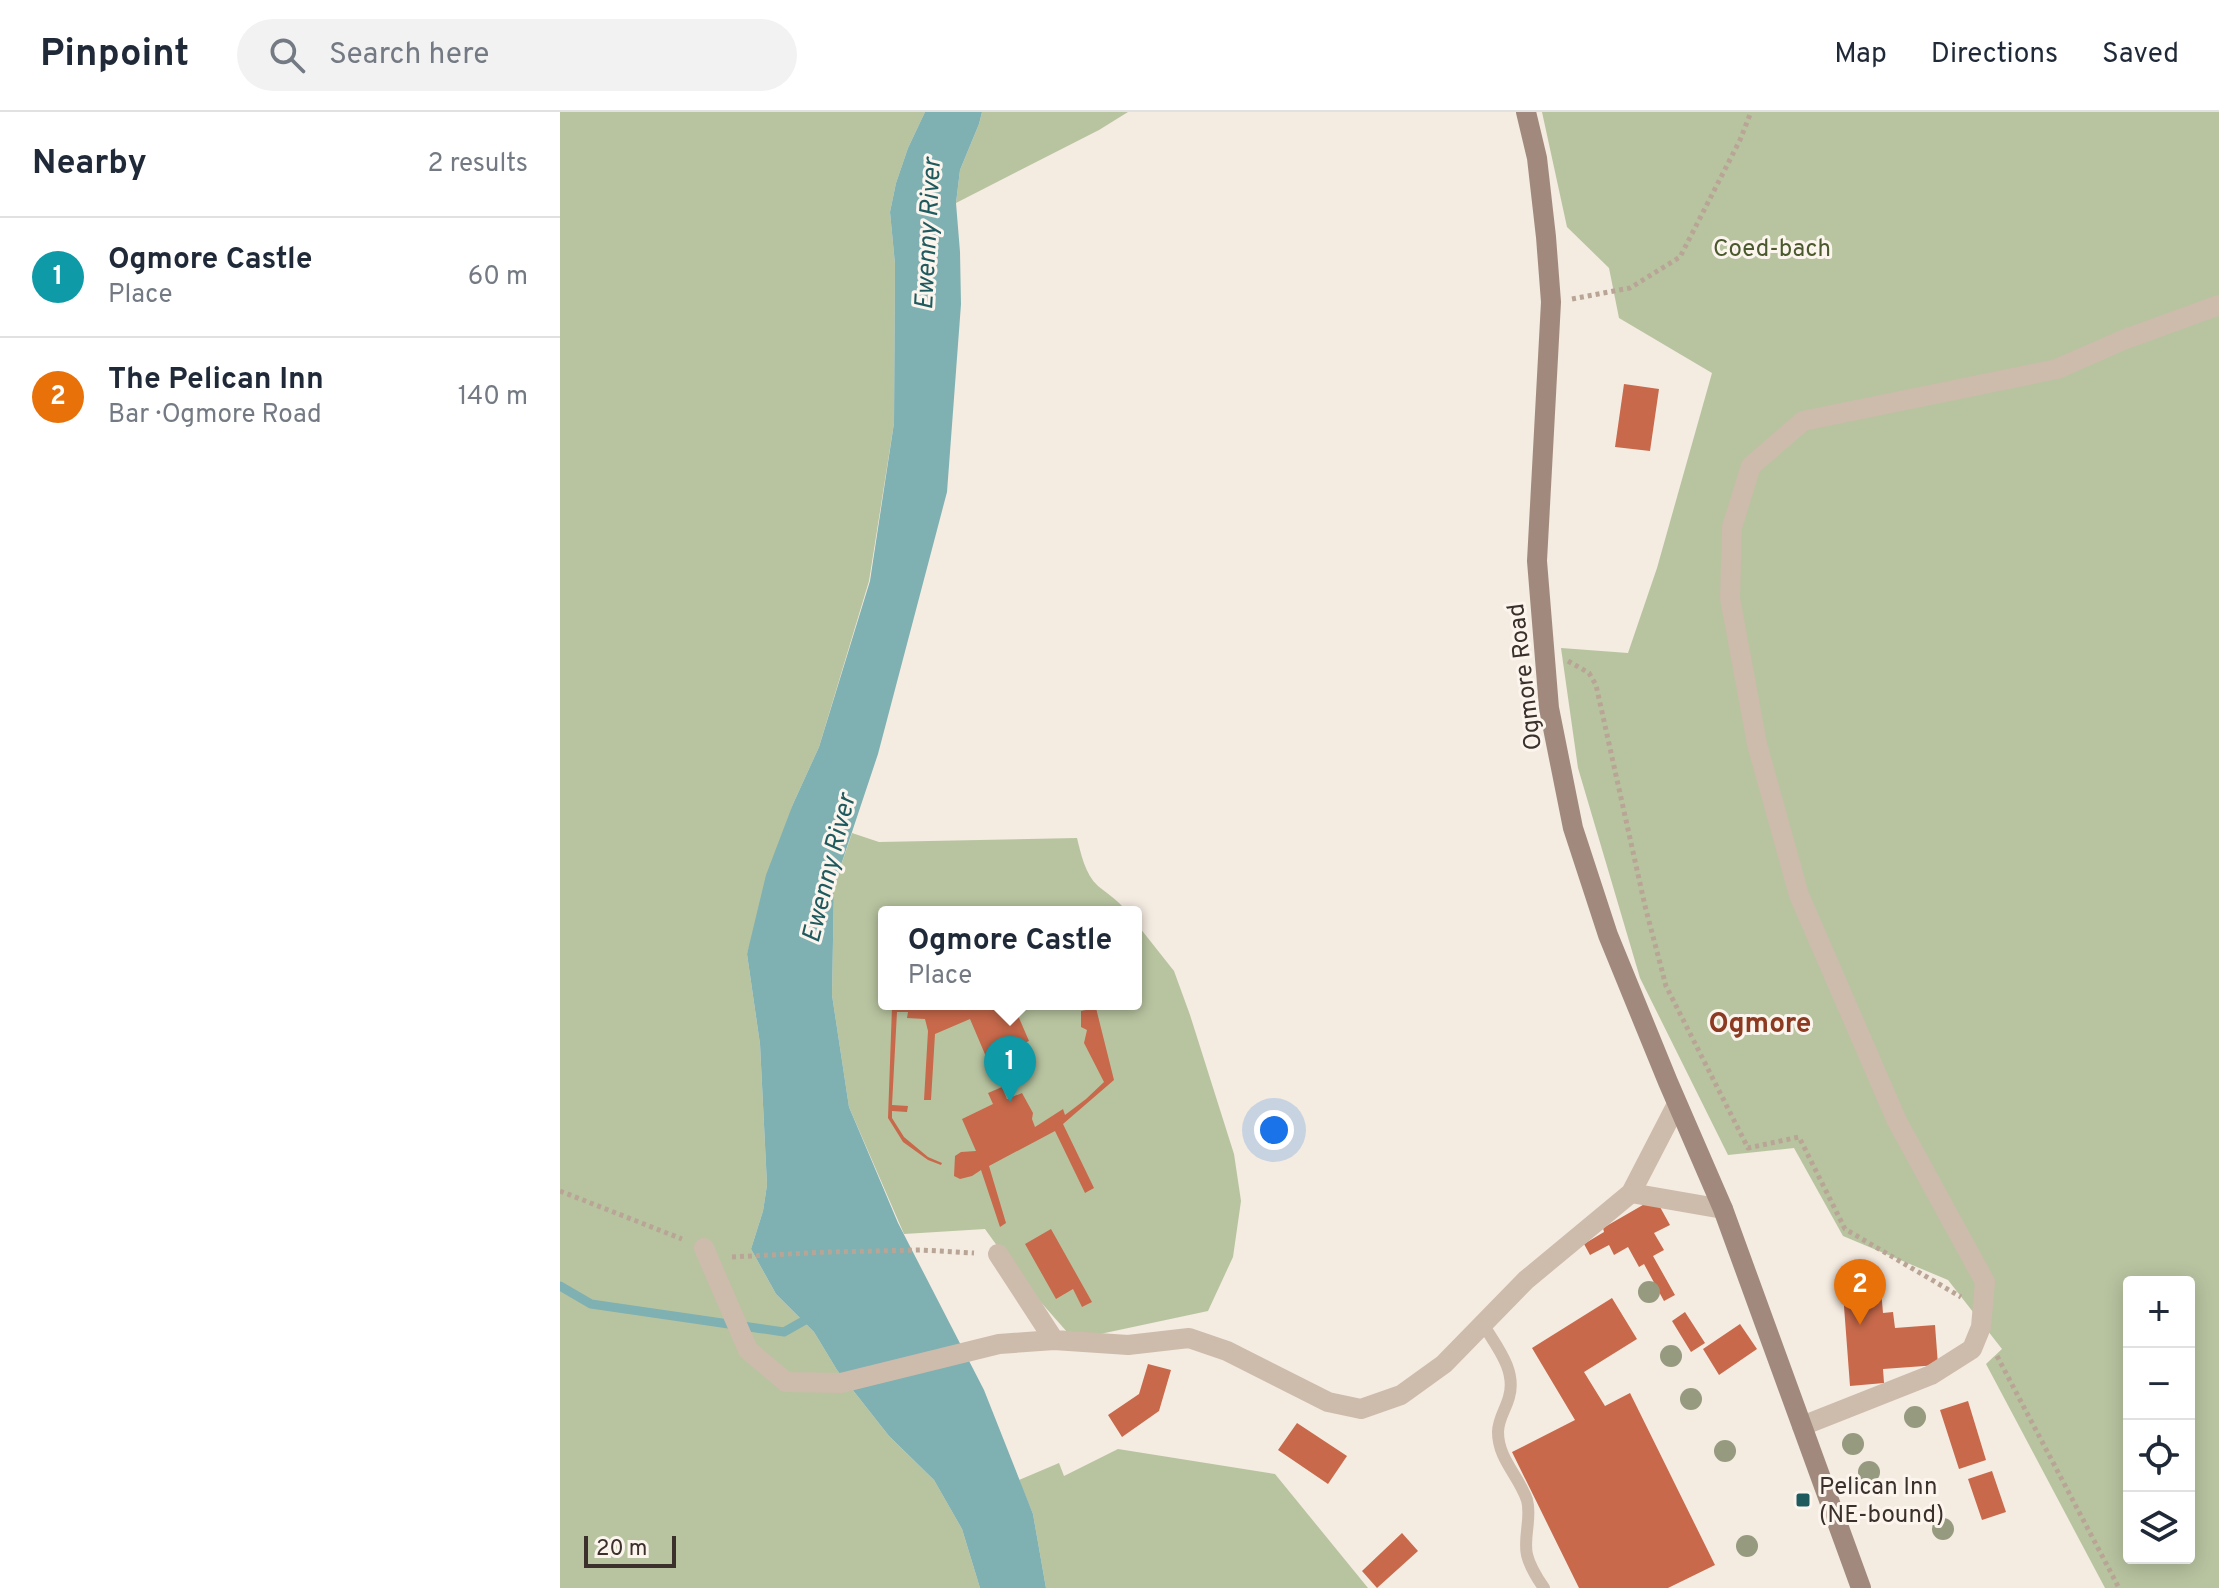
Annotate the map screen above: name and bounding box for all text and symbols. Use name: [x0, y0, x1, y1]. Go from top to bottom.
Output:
search box: [237, 19, 797, 91]
text: Pinpoint: [40, 31, 189, 80]
icon: search: [265, 33, 309, 77]
text: Search here: [329, 37, 489, 74]
text: Map: [1834, 37, 1887, 73]
text: Directions: [1931, 37, 2058, 73]
text: Saved: [2102, 37, 2179, 73]
text: Nearby: [32, 143, 147, 186]
text: 2 results: [428, 148, 528, 181]
water label: Ewenny River: [909, 155, 950, 311]
park label: Coed-bach: [1713, 235, 1831, 265]
text: Ogmore Castle: [108, 242, 312, 279]
text: 1: [53, 261, 63, 294]
text: 60 m: [468, 261, 528, 294]
text: Place: [108, 279, 172, 312]
text: The Pelican Inn: [108, 362, 324, 399]
text: 2: [50, 381, 66, 414]
text: 140 m: [458, 381, 528, 414]
text: Bar · Ogmore Road: [108, 399, 322, 432]
street label: Ogmore Road: [1502, 602, 1550, 752]
water label: Ewenny River: [796, 789, 865, 946]
popup: [878, 906, 1142, 1010]
text: Ogmore Castle: [908, 923, 1112, 960]
text: Place: [908, 960, 972, 993]
district label: Ogmore: [1709, 1007, 1811, 1043]
pin: 1: [984, 1036, 1036, 1102]
your location: [1254, 1110, 1294, 1150]
pin: 2: [1834, 1259, 1886, 1325]
map controls: [2123, 1276, 2195, 1564]
button: +: [2123, 1276, 2195, 1348]
button: −: [2123, 1348, 2195, 1420]
button: locate: [2123, 1420, 2195, 1492]
place label: Pelican Inn (NE-bound): [1819, 1473, 1944, 1531]
marker: Pelican Inn (NE-bound): [1794, 1491, 1812, 1509]
button: layers: [2123, 1492, 2195, 1564]
scale bar: [584, 1532, 676, 1568]
text: 20 m: [596, 1536, 647, 1563]

